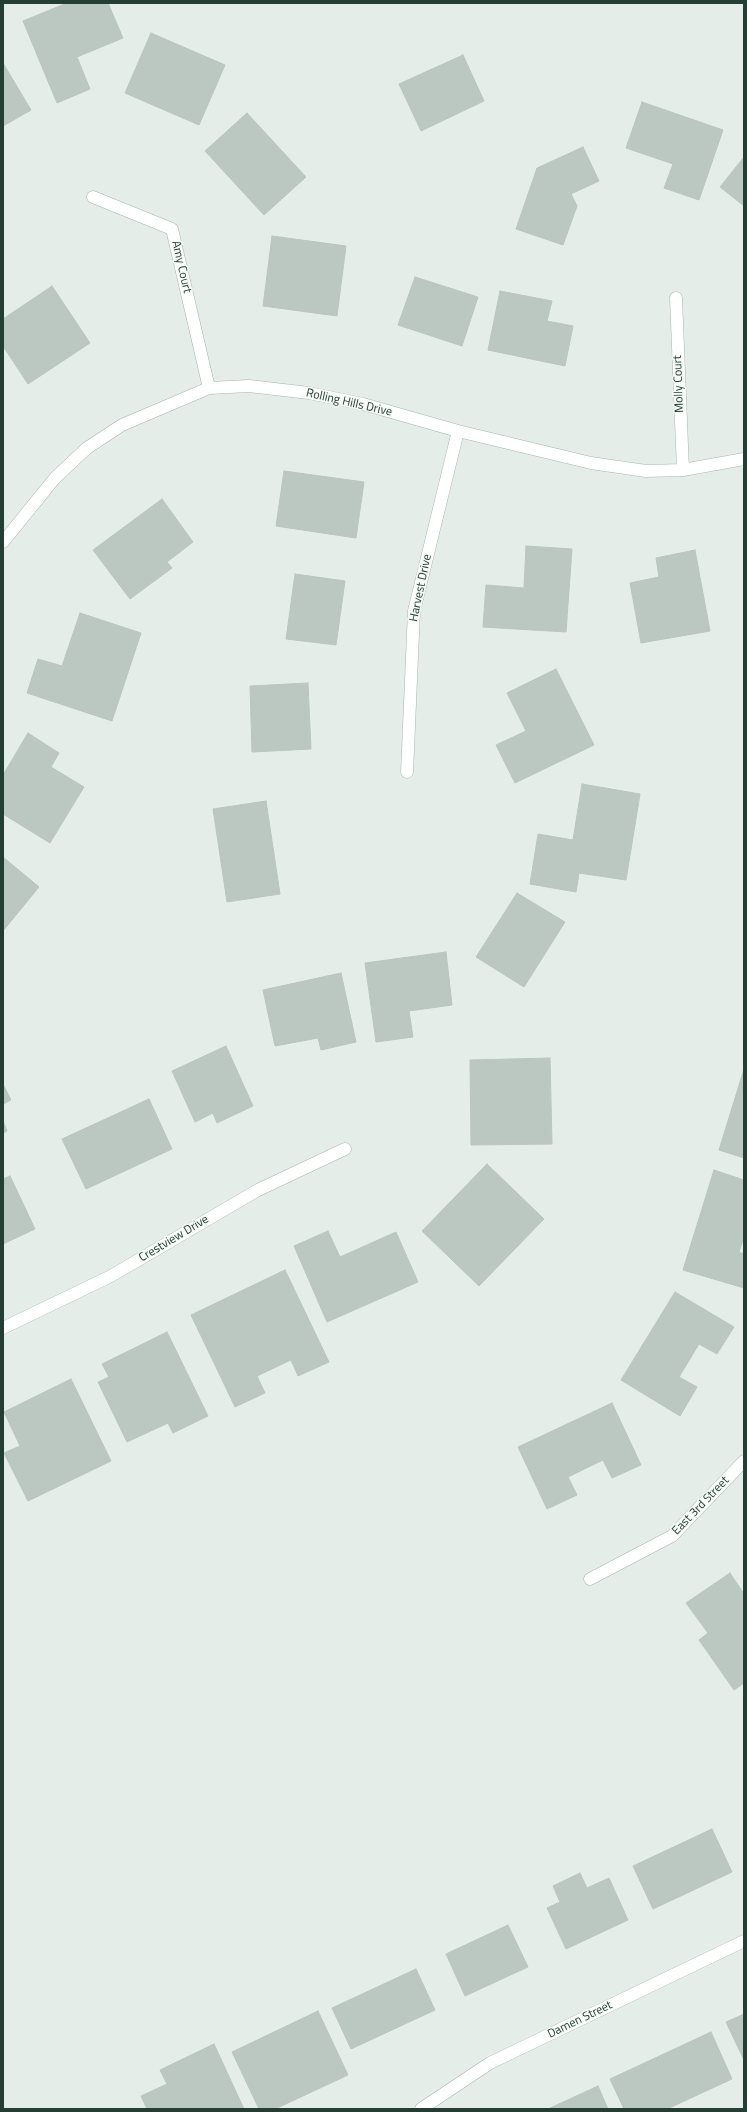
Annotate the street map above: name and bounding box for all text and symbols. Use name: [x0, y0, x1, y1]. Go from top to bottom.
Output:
street label: Amy Court: [168, 240, 194, 294]
street label: Molly Court: [671, 355, 687, 413]
street label: Rolling Hills Drive: [305, 386, 393, 420]
street label: Harvest Drive: [407, 553, 435, 623]
street label: Crestview Drive: [137, 1213, 211, 1265]
street label: East 3rd Street: [670, 1474, 732, 1538]
street label: Damen Street: [545, 1998, 615, 2042]

